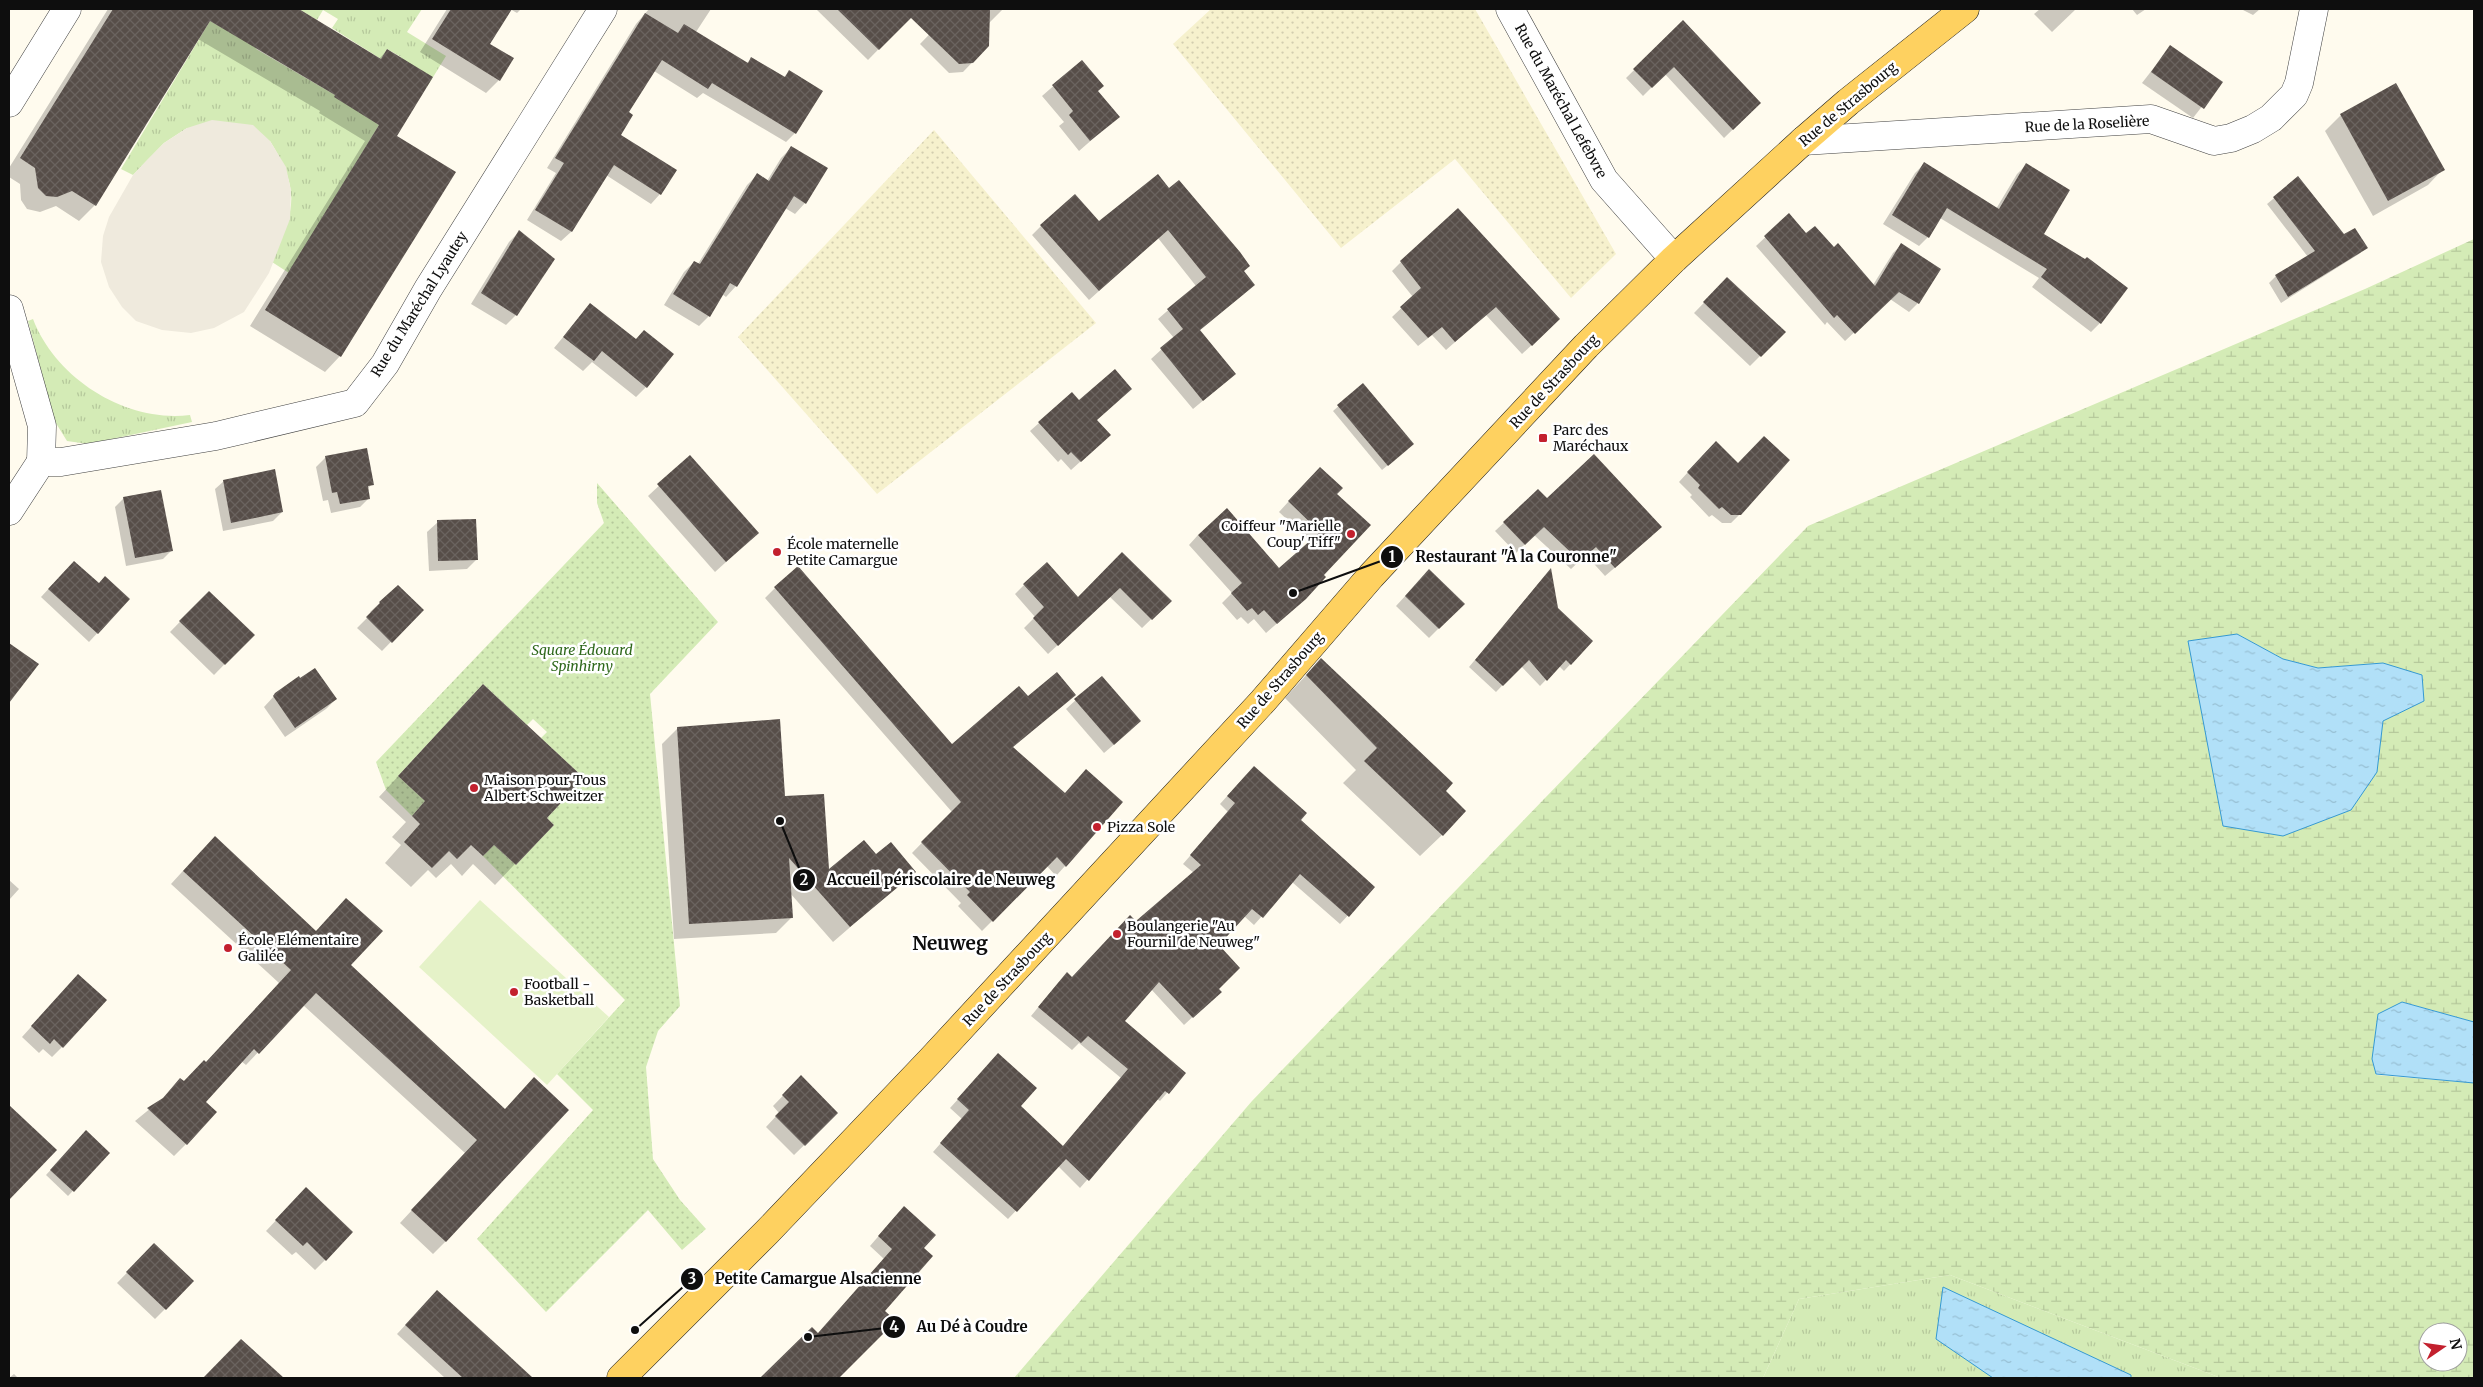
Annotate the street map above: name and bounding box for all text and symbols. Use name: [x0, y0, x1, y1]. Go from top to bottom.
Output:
street label: Rue du Maréchal Lefebvre: [1511, 21, 1611, 181]
street label: Rue de Strasbourg: [1795, 57, 1901, 150]
street label: Rue de la Roselière: [2024, 112, 2150, 136]
street label: Rue du Maréchal Lyautey: [367, 227, 472, 380]
street label: Rue de Strasbourg: [1506, 330, 1603, 432]
place label: Parc des Maréchaux: [1553, 421, 1629, 455]
marker: Parc des Maréchaux: [1537, 432, 1549, 444]
place label: Coiffeur "Marielle Coup' Tiff": [1221, 517, 1341, 551]
marker: Coiffeur "Marielle Coup' Tiff": [1345, 528, 1357, 540]
place label: École maternelle Petite Camargue: [787, 535, 899, 569]
callout: Restaurant "À la Couronne": [1380, 542, 1627, 572]
marker: École maternelle Petite Camargue: [771, 546, 783, 558]
text: Restaurant "À la Couronne": [1415, 546, 1617, 566]
text: 1: [1389, 547, 1396, 566]
street label: Rue de Strasbourg: [1233, 628, 1327, 732]
park label: Square Édouard Spinhirny: [531, 641, 633, 675]
place label: Maison pour Tous Albert Schweitzer: [483, 771, 606, 805]
marker: Maison pour Tous Albert Schweitzer: [468, 782, 480, 794]
place label: Pizza Sole: [1107, 818, 1175, 836]
marker: Pizza Sole: [1091, 821, 1103, 833]
callout: Accueil périscolaire de Neuweg: [792, 865, 1065, 895]
text: 2: [800, 870, 809, 889]
text: Accueil périscolaire de Neuweg: [826, 870, 1056, 889]
place label: Boulangerie "Au Fournil de Neuweg": [1127, 917, 1260, 951]
street label: Rue de Strasbourg: [959, 928, 1056, 1030]
marker: Boulangerie "Au Fournil de Neuweg": [1111, 928, 1123, 940]
place label: École Elémentaire Galilée: [238, 931, 359, 965]
district label: Neuweg: [912, 931, 988, 955]
marker: École Elémentaire Galilée: [222, 942, 234, 954]
place label: Football - Basketball: [524, 975, 595, 1009]
marker: Football - Basketball: [508, 986, 520, 998]
callout: Petite Camargue Alsacienne: [680, 1264, 931, 1294]
text: 3: [688, 1269, 696, 1288]
text: Petite Camargue Alsacienne: [715, 1269, 921, 1288]
callout: Au Dé à Coudre: [881, 1312, 1037, 1342]
text: 4: [889, 1317, 899, 1336]
text: Au Dé à Coudre: [915, 1317, 1028, 1336]
north arrow: [2418, 1322, 2468, 1372]
text: N: [2446, 1337, 2466, 1351]

